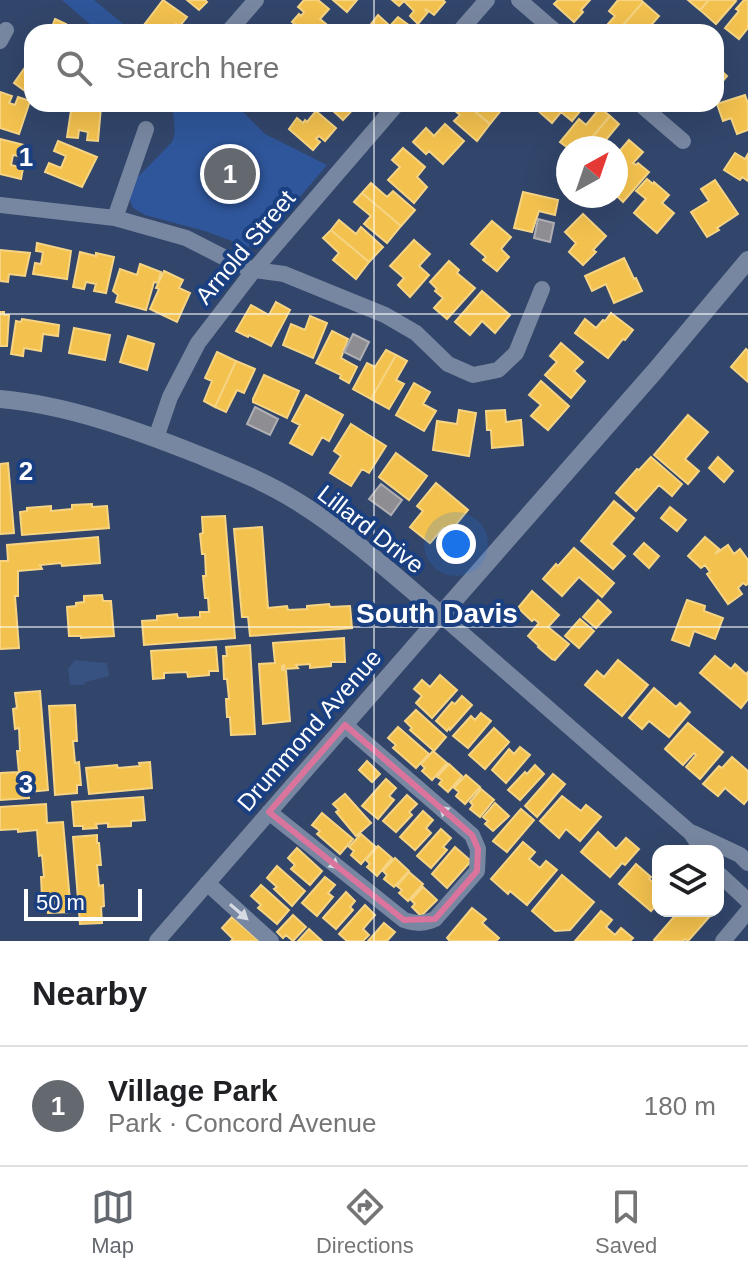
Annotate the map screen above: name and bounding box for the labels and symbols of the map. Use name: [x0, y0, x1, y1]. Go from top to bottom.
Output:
north arrow: [556, 136, 628, 208]
text: 1: [19, 142, 33, 172]
pin: 1: [204, 144, 256, 204]
street label: Arnold Street: [190, 184, 301, 309]
text: 2: [19, 456, 33, 486]
street label: Lillard Drive: [313, 479, 429, 579]
your location: [436, 524, 476, 564]
district label: South Davis: [356, 598, 518, 629]
street label: Drummond Avenue: [232, 644, 386, 816]
text: 3: [19, 769, 33, 799]
one-way arrow: [438, 806, 458, 823]
one-way arrow: [320, 852, 340, 869]
scale bar: [24, 885, 142, 921]
one-way arrow: [230, 902, 249, 920]

